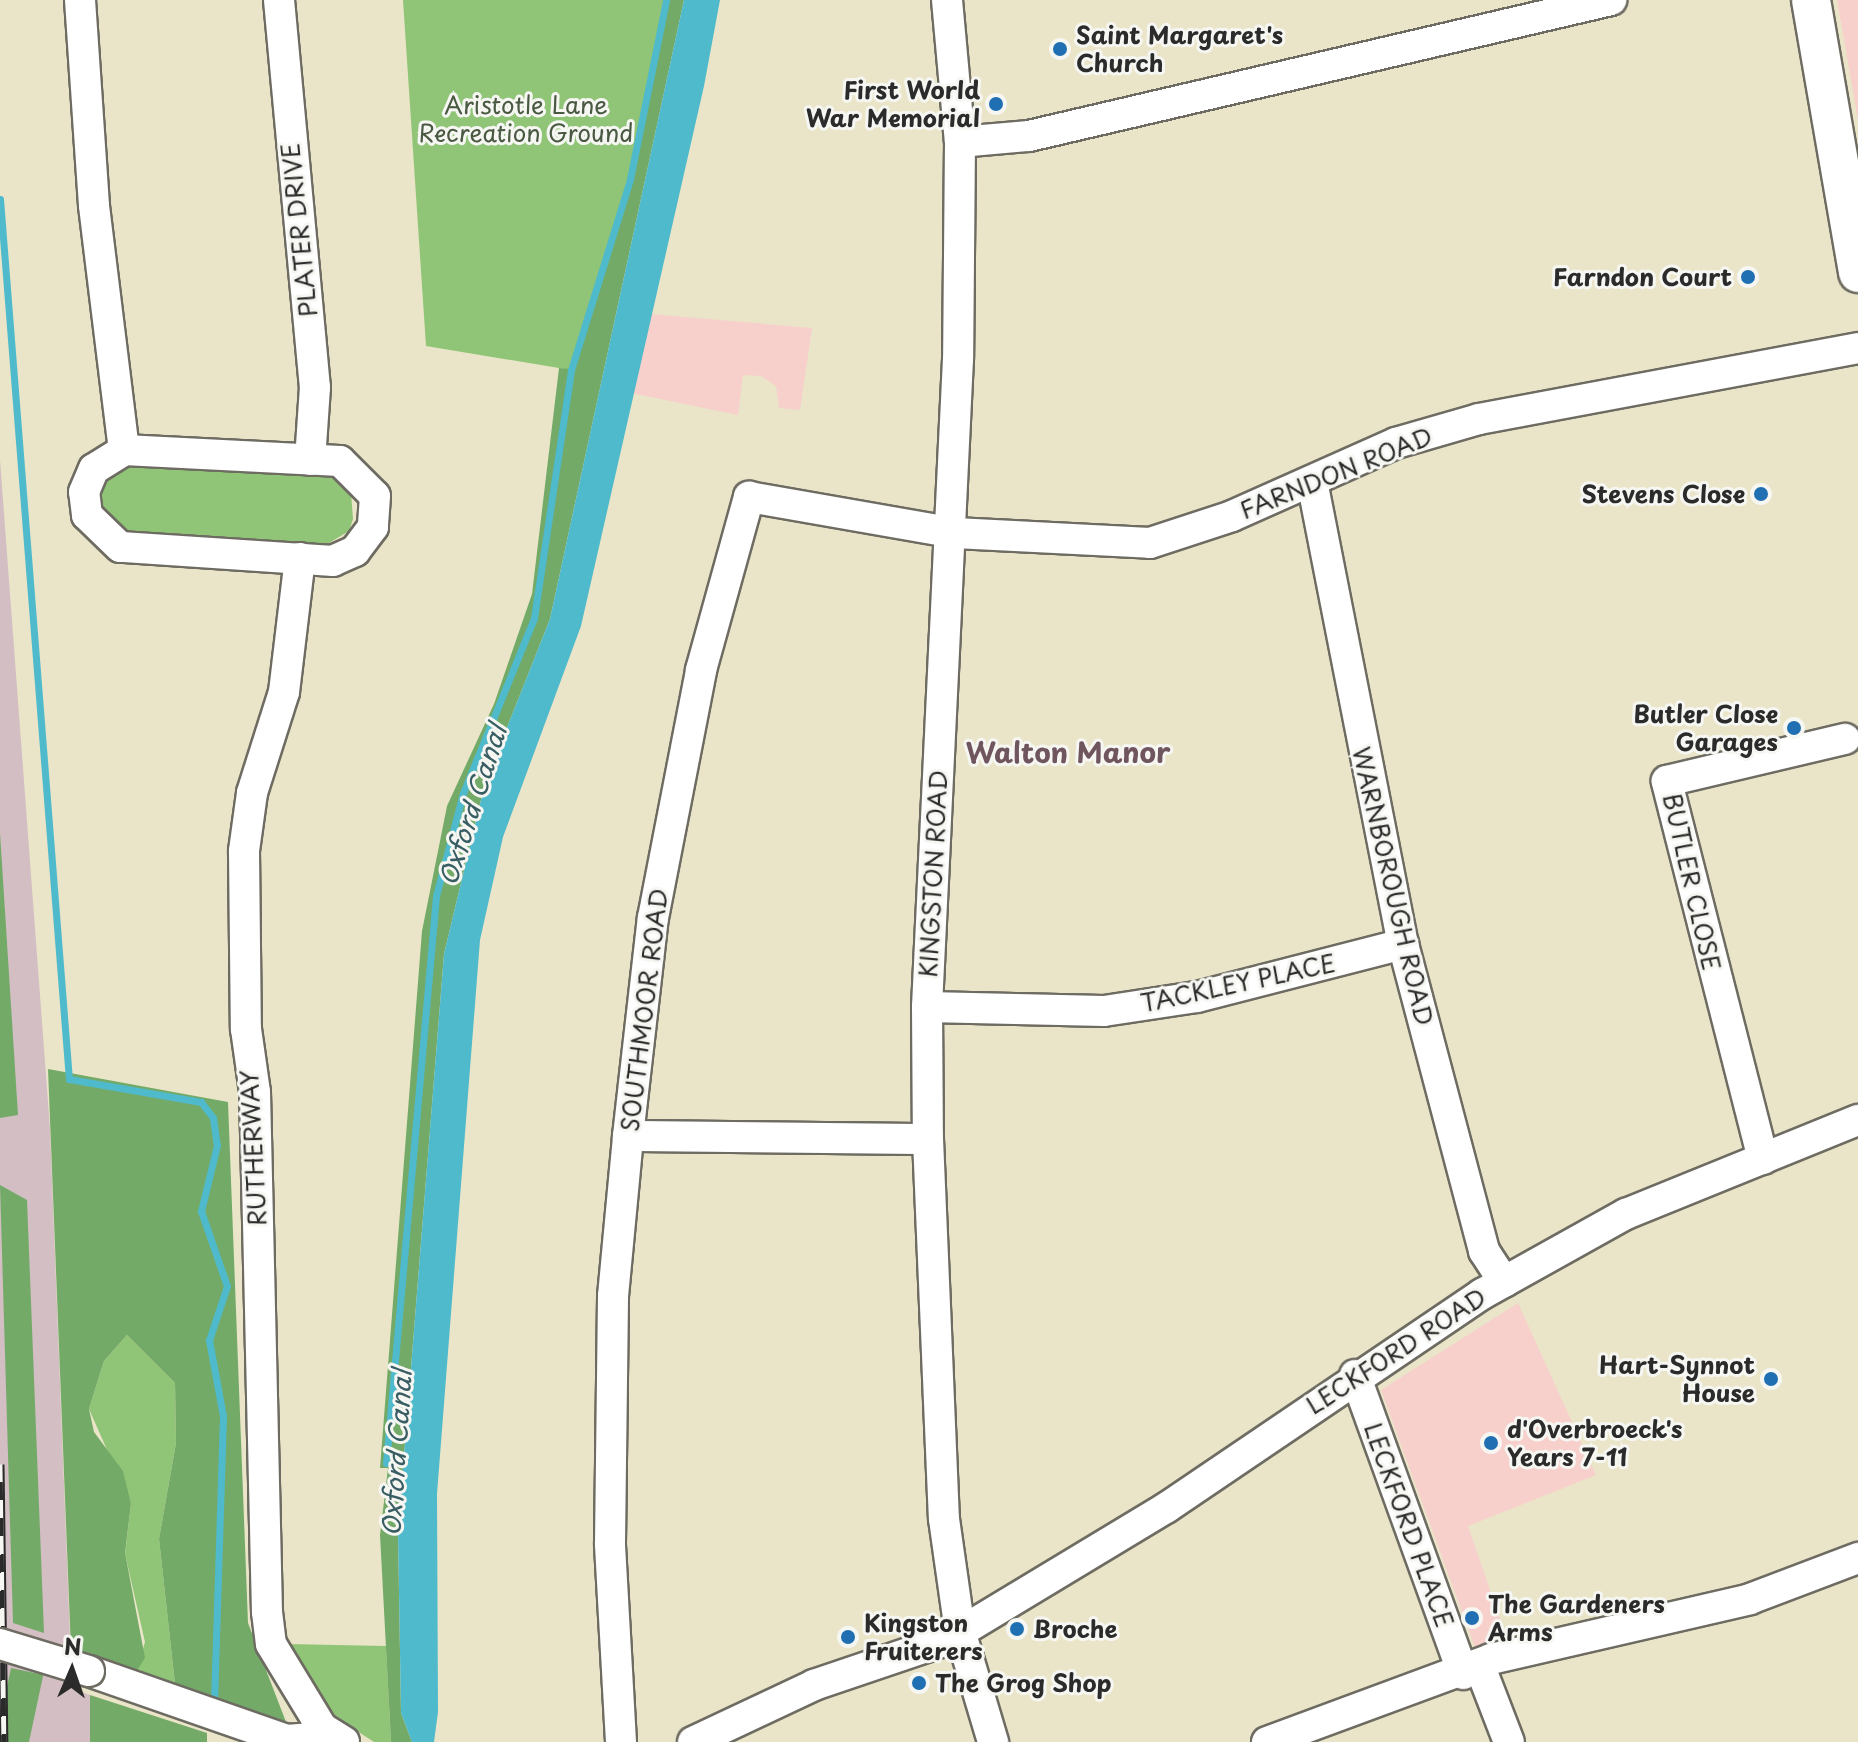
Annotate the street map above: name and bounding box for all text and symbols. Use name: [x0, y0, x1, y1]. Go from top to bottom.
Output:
place label: Saint Margaret's Church: [1076, 21, 1285, 77]
marker: Saint Margaret's Church: [1051, 40, 1069, 58]
place label: First World War Memorial: [805, 76, 980, 132]
park label: Aristotle Lane Recreation Ground: [418, 91, 634, 147]
marker: First World War Memorial: [987, 95, 1005, 113]
street label: PLATER DRIVE: [275, 141, 323, 319]
place label: Farndon Court: [1552, 263, 1732, 291]
marker: Farndon Court: [1739, 268, 1757, 286]
street label: FARNDON ROAD: [1235, 421, 1437, 525]
place label: Stevens Close: [1581, 480, 1745, 508]
marker: Stevens Close: [1752, 485, 1770, 503]
place label: Butler Close Garages: [1631, 700, 1778, 756]
marker: Butler Close Garages: [1785, 719, 1803, 737]
water label: Oxford Canal: [431, 721, 513, 889]
district label: Walton Manor: [965, 735, 1171, 769]
street label: WARNBOROUGH ROAD: [1347, 743, 1439, 1029]
street label: KINGSTON ROAD: [913, 768, 953, 980]
street label: BUTLER CLOSE: [1657, 788, 1727, 976]
street label: SOUTHMOOR ROAD: [615, 887, 673, 1133]
street label: TACKLEY PLACE: [1137, 948, 1339, 1018]
street label: RUTHERWAY: [235, 1069, 271, 1227]
street label: LECKFORD ROAD: [1300, 1282, 1492, 1420]
place label: Hart-Synnot House: [1599, 1351, 1755, 1407]
water label: Oxford Canal: [375, 1369, 417, 1537]
marker: Hart-Synnot House: [1762, 1370, 1780, 1388]
place label: d'Overbroeck's Years 7-11: [1507, 1415, 1682, 1471]
street label: LECKFORD PLACE: [1359, 1419, 1459, 1631]
marker: d'Overbroeck's Years 7-11: [1482, 1434, 1500, 1452]
place label: The Gardeners Arms: [1488, 1590, 1665, 1646]
place label: Kingston Fruiterers: [864, 1609, 983, 1665]
marker: The Gardeners Arms: [1463, 1609, 1481, 1627]
place label: Broche: [1033, 1615, 1118, 1643]
marker: Broche: [1008, 1620, 1026, 1638]
marker: Kingston Fruiterers: [839, 1628, 857, 1646]
text: N: [64, 1629, 82, 1662]
north arrow: [32, 1630, 112, 1710]
place label: The Grog Shop: [935, 1669, 1113, 1697]
marker: The Grog Shop: [910, 1674, 928, 1692]

